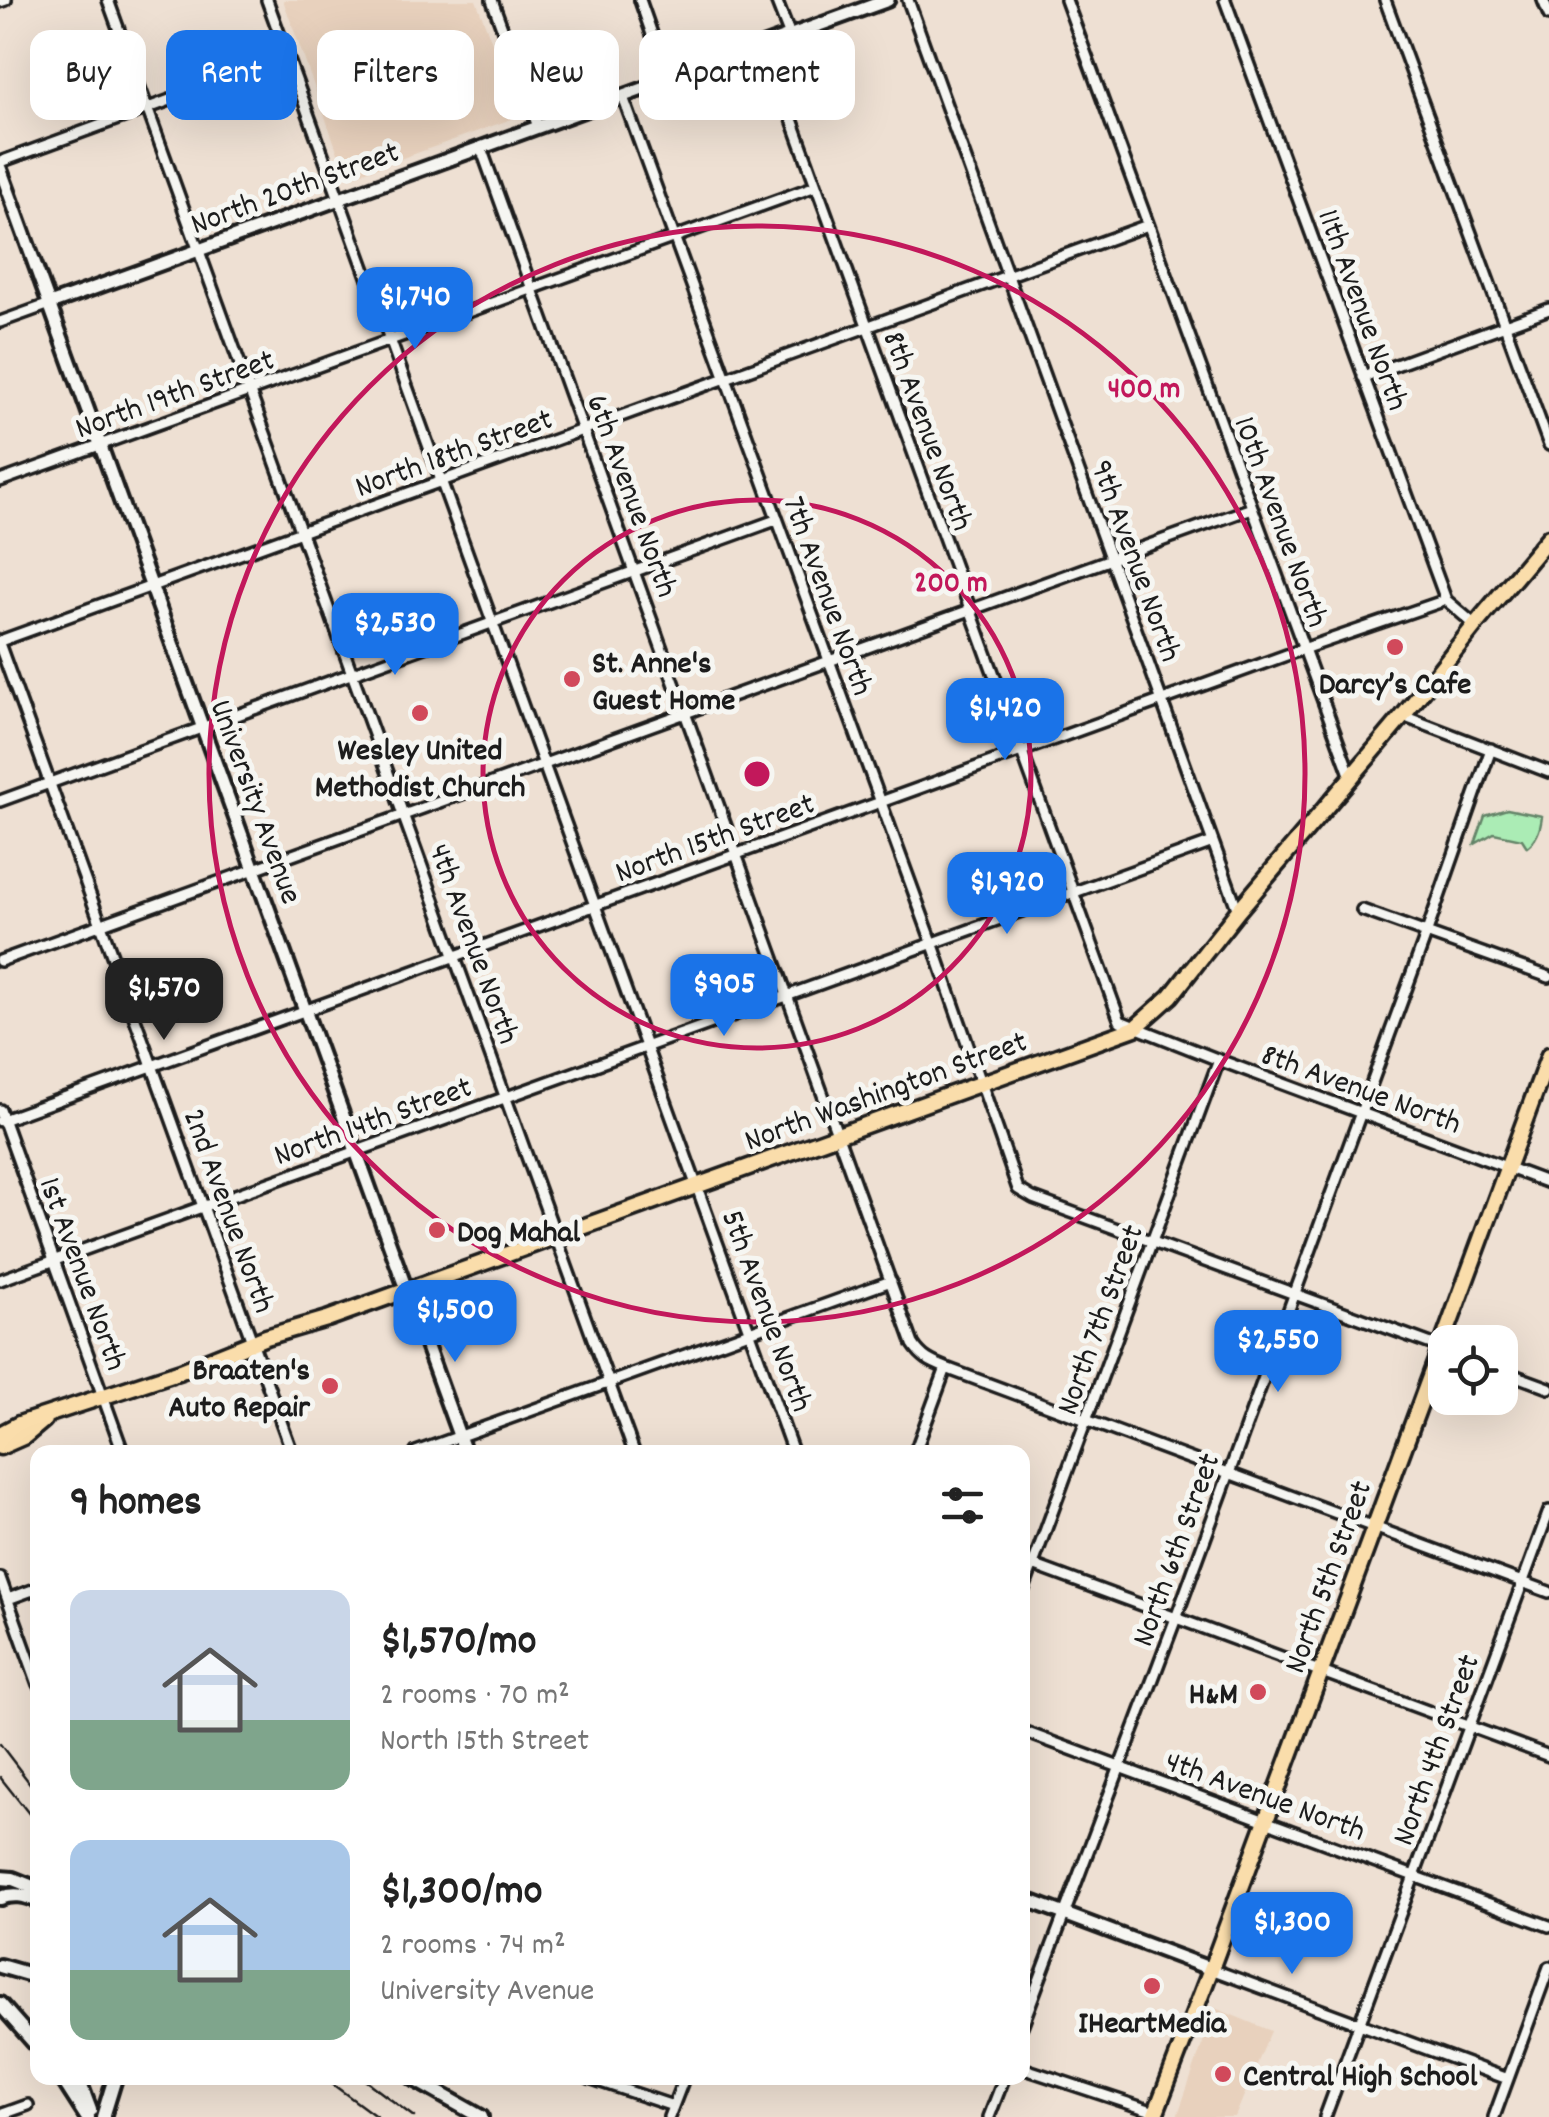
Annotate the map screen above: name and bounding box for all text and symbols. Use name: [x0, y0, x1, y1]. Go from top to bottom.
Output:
chip: Buy: [30, 30, 146, 120]
chip: Rent: [166, 30, 297, 120]
chip: Filters: [317, 30, 474, 120]
chip: New: [494, 30, 619, 120]
chip: Apartment: [639, 30, 855, 120]
street label: North 20th Street: [185, 132, 407, 250]
street label: 11th Avenue North: [1303, 204, 1418, 418]
pin: $1,740: [334, 267, 496, 352]
text: $1,740: [379, 276, 451, 322]
street label: 8th Avenue North: [868, 325, 983, 538]
street label: North 19th Street: [70, 339, 282, 454]
text: 400 m: [1108, 370, 1180, 413]
street label: 6th Avenue North: [571, 389, 687, 605]
street label: North 18th Street: [350, 399, 560, 513]
street label: 10th Avenue North: [1219, 411, 1338, 635]
street label: 9th Avenue North: [1075, 454, 1191, 669]
street label: 7th Avenue North: [768, 490, 883, 703]
text: 200 m: [914, 564, 988, 607]
pin: $2,530: [314, 593, 476, 678]
text: $2,530: [354, 602, 436, 648]
marker: Darcy’s Cafe: [1384, 636, 1406, 658]
place label: St. Anne's Guest Home: [592, 643, 735, 726]
place label: Darcy’s Cafe: [1319, 664, 1471, 710]
marker: St. Anne's Guest Home: [561, 668, 583, 690]
pin: $1,420: [924, 678, 1086, 763]
text: $1,420: [968, 687, 1042, 733]
street label: University Avenue: [195, 694, 312, 911]
marker: Wesley United Methodist Church: [409, 702, 431, 724]
place label: Wesley United Methodist Church: [315, 730, 525, 813]
centre of rings: [739, 756, 775, 792]
street label: North 15th Street: [610, 783, 822, 898]
street label: 4th Avenue North: [414, 838, 529, 1051]
pin: $1,920: [926, 852, 1088, 937]
text: $1,920: [969, 861, 1045, 907]
pin: $905: [665, 954, 783, 1039]
pin: $1,570: [83, 958, 245, 1043]
text: $905: [692, 963, 756, 1009]
text: $1,570: [127, 967, 201, 1013]
street label: North Washington Street: [739, 1021, 1035, 1166]
street label: 8th Avenue North: [1254, 1034, 1467, 1149]
street label: North 14th Street: [268, 1067, 479, 1181]
street label: 2nd Avenue North: [168, 1103, 285, 1320]
street label: 1st Avenue North: [24, 1172, 137, 1378]
street label: 5th Avenue North: [706, 1204, 822, 1419]
place label: Dog Mahal: [457, 1212, 581, 1258]
marker: Dog Mahal: [426, 1219, 448, 1241]
street label: North 7th Street: [1047, 1219, 1158, 1422]
pin: $1,500: [374, 1280, 536, 1365]
text: $1,500: [415, 1289, 495, 1335]
pin: $2,550: [1197, 1310, 1359, 1395]
text: $2,550: [1236, 1319, 1320, 1365]
map controls: [1428, 1325, 1518, 1415]
button: locate: [1428, 1325, 1518, 1415]
place label: Braaten's Auto Repair: [168, 1350, 311, 1433]
marker: Braaten's Auto Repair: [319, 1375, 341, 1397]
street label: North 6th Street: [1122, 1447, 1235, 1654]
text: 9 homes: [70, 1475, 202, 1535]
street label: North 5th Street: [1275, 1475, 1387, 1681]
icon: filters: [935, 1478, 990, 1533]
text: $1,570/mo: [380, 1614, 536, 1674]
icon: home: [150, 1630, 270, 1750]
street label: North 4th Street: [1383, 1648, 1495, 1853]
text: 2 rooms · 70 m²: [380, 1674, 570, 1720]
place label: H&M: [1189, 1674, 1238, 1720]
marker: H&M: [1247, 1681, 1269, 1703]
text: North 15th Street: [380, 1720, 589, 1766]
street label: 4th Avenue North: [1158, 1741, 1371, 1856]
text: $1,300/mo: [380, 1864, 542, 1924]
icon: home: [150, 1880, 270, 2000]
pin: $1,300: [1211, 1892, 1373, 1977]
text: $1,300: [1253, 1901, 1331, 1947]
text: 2 rooms · 74 m²: [380, 1924, 566, 1970]
text: University Avenue: [380, 1970, 594, 2016]
marker: IHeartMedia: [1141, 1975, 1163, 1997]
place label: IHeartMedia: [1078, 2003, 1227, 2049]
place label: Central High School: [1243, 2056, 1478, 2102]
marker: Central High School: [1212, 2063, 1234, 2085]

